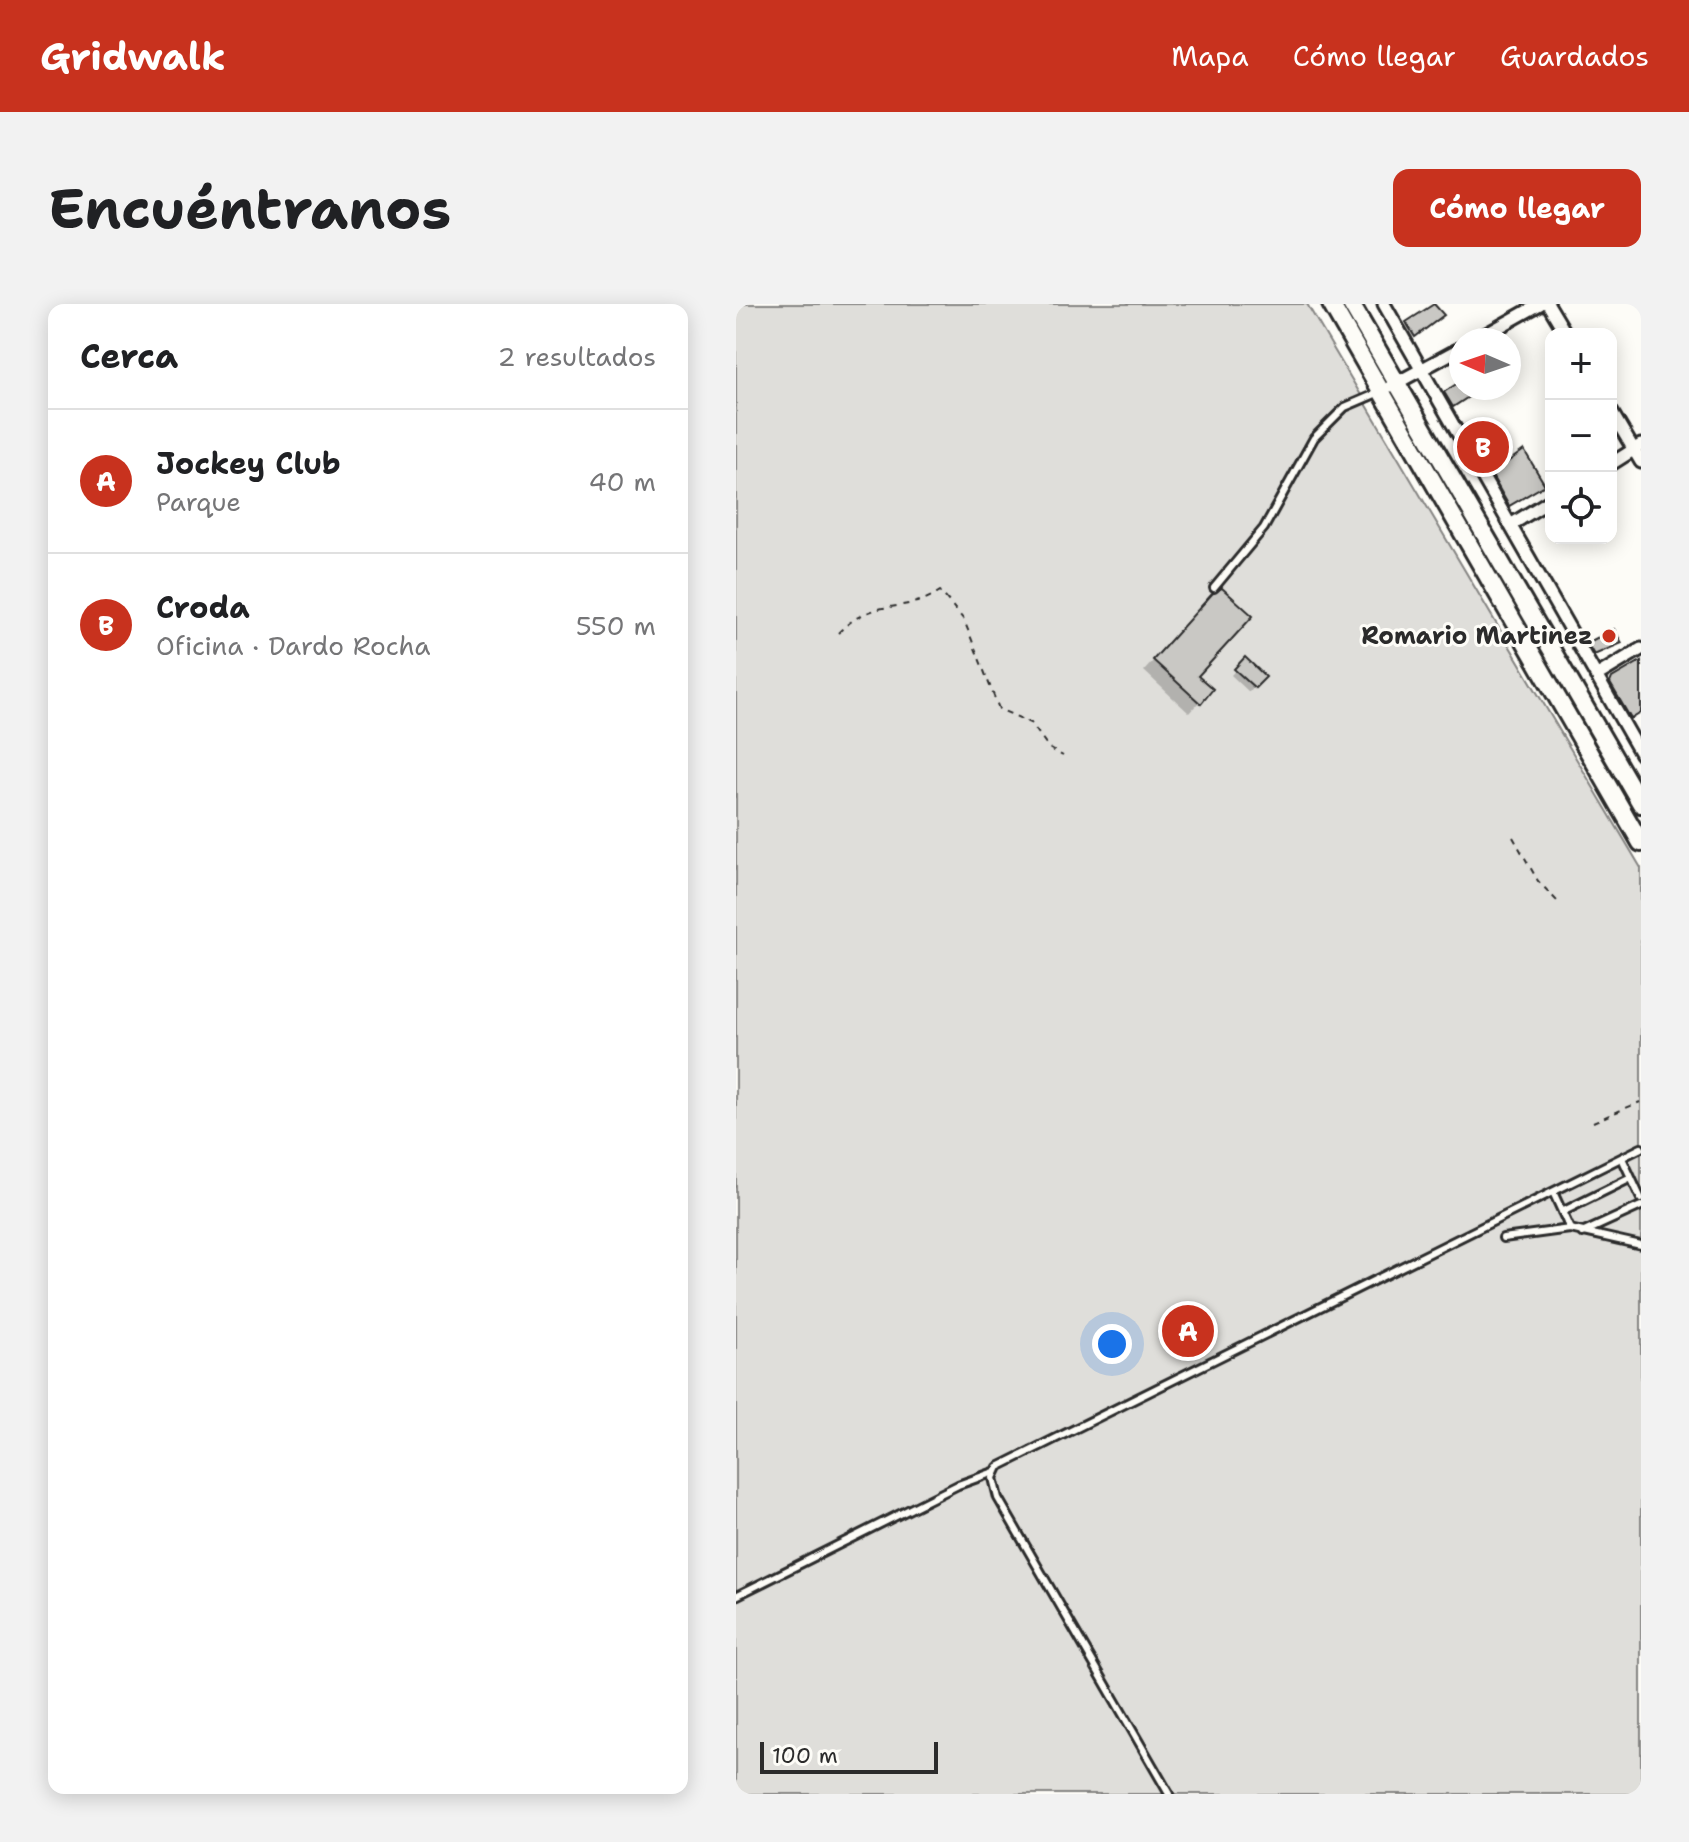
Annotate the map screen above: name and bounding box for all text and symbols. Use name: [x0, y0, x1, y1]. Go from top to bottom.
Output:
text: Gridwalk: [40, 31, 226, 82]
text: Mapa: [1171, 37, 1249, 75]
text: Cómo llegar: [1293, 37, 1456, 75]
text: Guardados: [1500, 37, 1649, 75]
button: Cómo llegar: [1393, 169, 1641, 247]
text: Encuéntranos: [48, 171, 451, 246]
north arrow: [1449, 328, 1521, 400]
map controls: [1545, 328, 1617, 544]
button: +: [1545, 328, 1617, 400]
text: Cerca: [80, 333, 178, 379]
text: 2 resultados: [497, 339, 656, 374]
button: −: [1545, 400, 1617, 472]
pin: B: [1457, 417, 1509, 477]
text: Jockey Club: [156, 443, 341, 484]
text: A: [96, 464, 116, 499]
text: 40 m: [589, 464, 656, 499]
button: locate: [1545, 472, 1617, 544]
text: Parque: [156, 484, 241, 519]
text: Croda: [156, 587, 250, 628]
text: B: [98, 608, 114, 643]
text: 550 m: [576, 608, 656, 643]
place label: Romario Martinez: [1361, 620, 1593, 652]
marker: Romario Martinez: [1600, 627, 1618, 645]
text: Oficina · Dardo Rocha: [156, 628, 430, 663]
pin: A: [1162, 1301, 1214, 1361]
your location: [1092, 1324, 1132, 1364]
scale bar: [760, 1738, 938, 1774]
text: 100 m: [772, 1741, 838, 1770]

